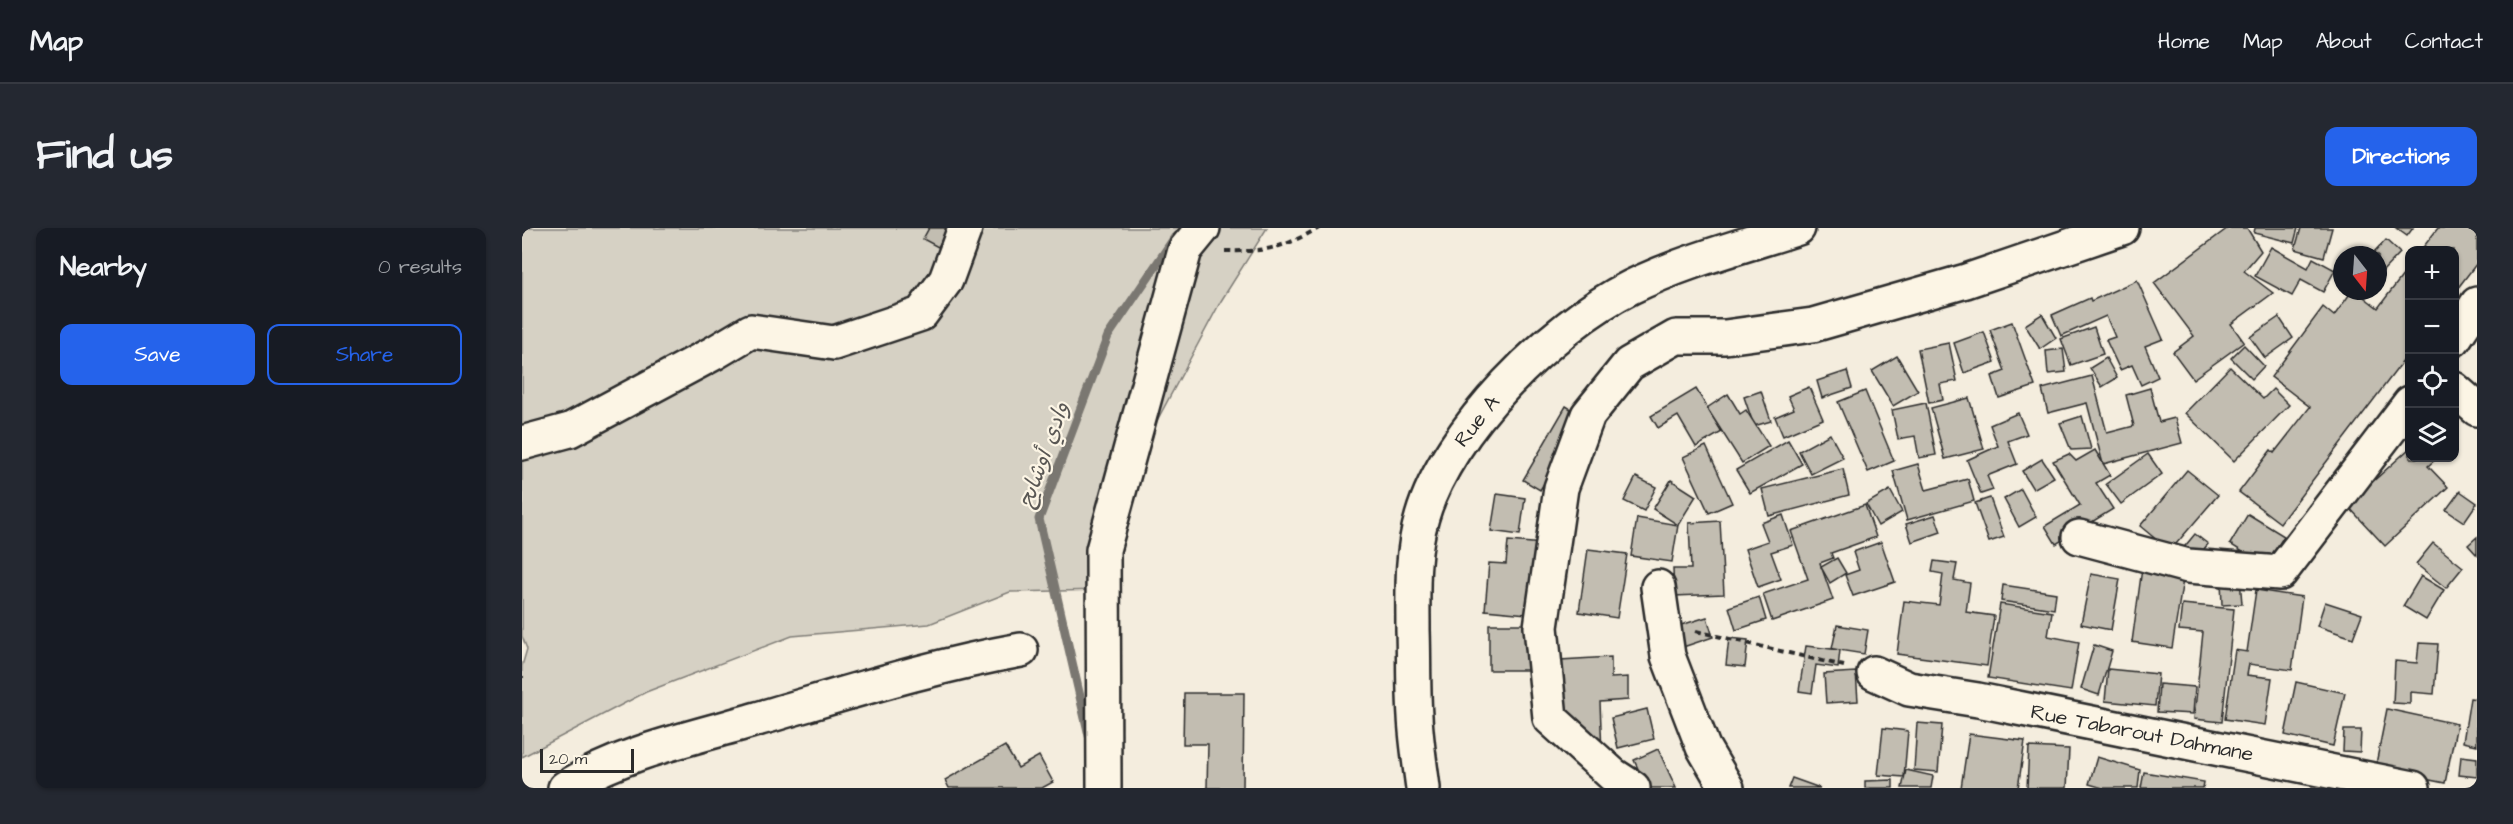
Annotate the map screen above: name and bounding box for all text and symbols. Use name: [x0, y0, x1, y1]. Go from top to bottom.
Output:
text: Map: [30, 22, 83, 61]
text: Home: [2158, 27, 2210, 56]
text: Map: [2243, 27, 2283, 56]
text: About: [2316, 27, 2372, 56]
text: Contact: [2405, 27, 2483, 56]
text: Find us: [36, 127, 173, 185]
button: Directions: [2325, 127, 2477, 186]
north arrow: [2333, 246, 2387, 300]
map controls: [2405, 246, 2459, 462]
button: +: [2405, 246, 2459, 300]
text: Nearby: [60, 249, 147, 285]
text: 0 results: [378, 253, 462, 281]
button: −: [2405, 300, 2459, 354]
button: Save: [60, 324, 255, 385]
button: Share: [267, 324, 462, 385]
button: locate: [2405, 354, 2459, 408]
street label: Rue A: [1447, 388, 1507, 453]
water label: وادي أوشايح: [1011, 398, 1077, 512]
button: layers: [2405, 408, 2459, 462]
street label: Rue Tabarout Dahmane: [2028, 697, 2256, 769]
scale bar: [540, 746, 634, 774]
text: 20 m: [549, 748, 587, 770]

